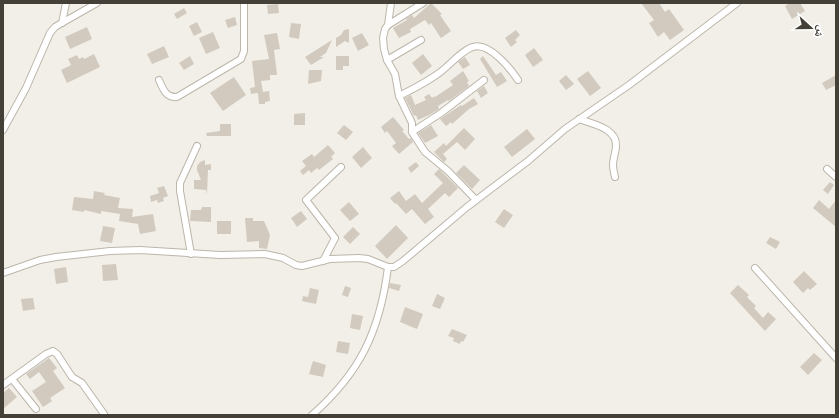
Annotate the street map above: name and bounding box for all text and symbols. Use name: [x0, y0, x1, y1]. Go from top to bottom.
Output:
north arrow: [791, 8, 831, 48]
text: ش: [811, 23, 829, 40]

